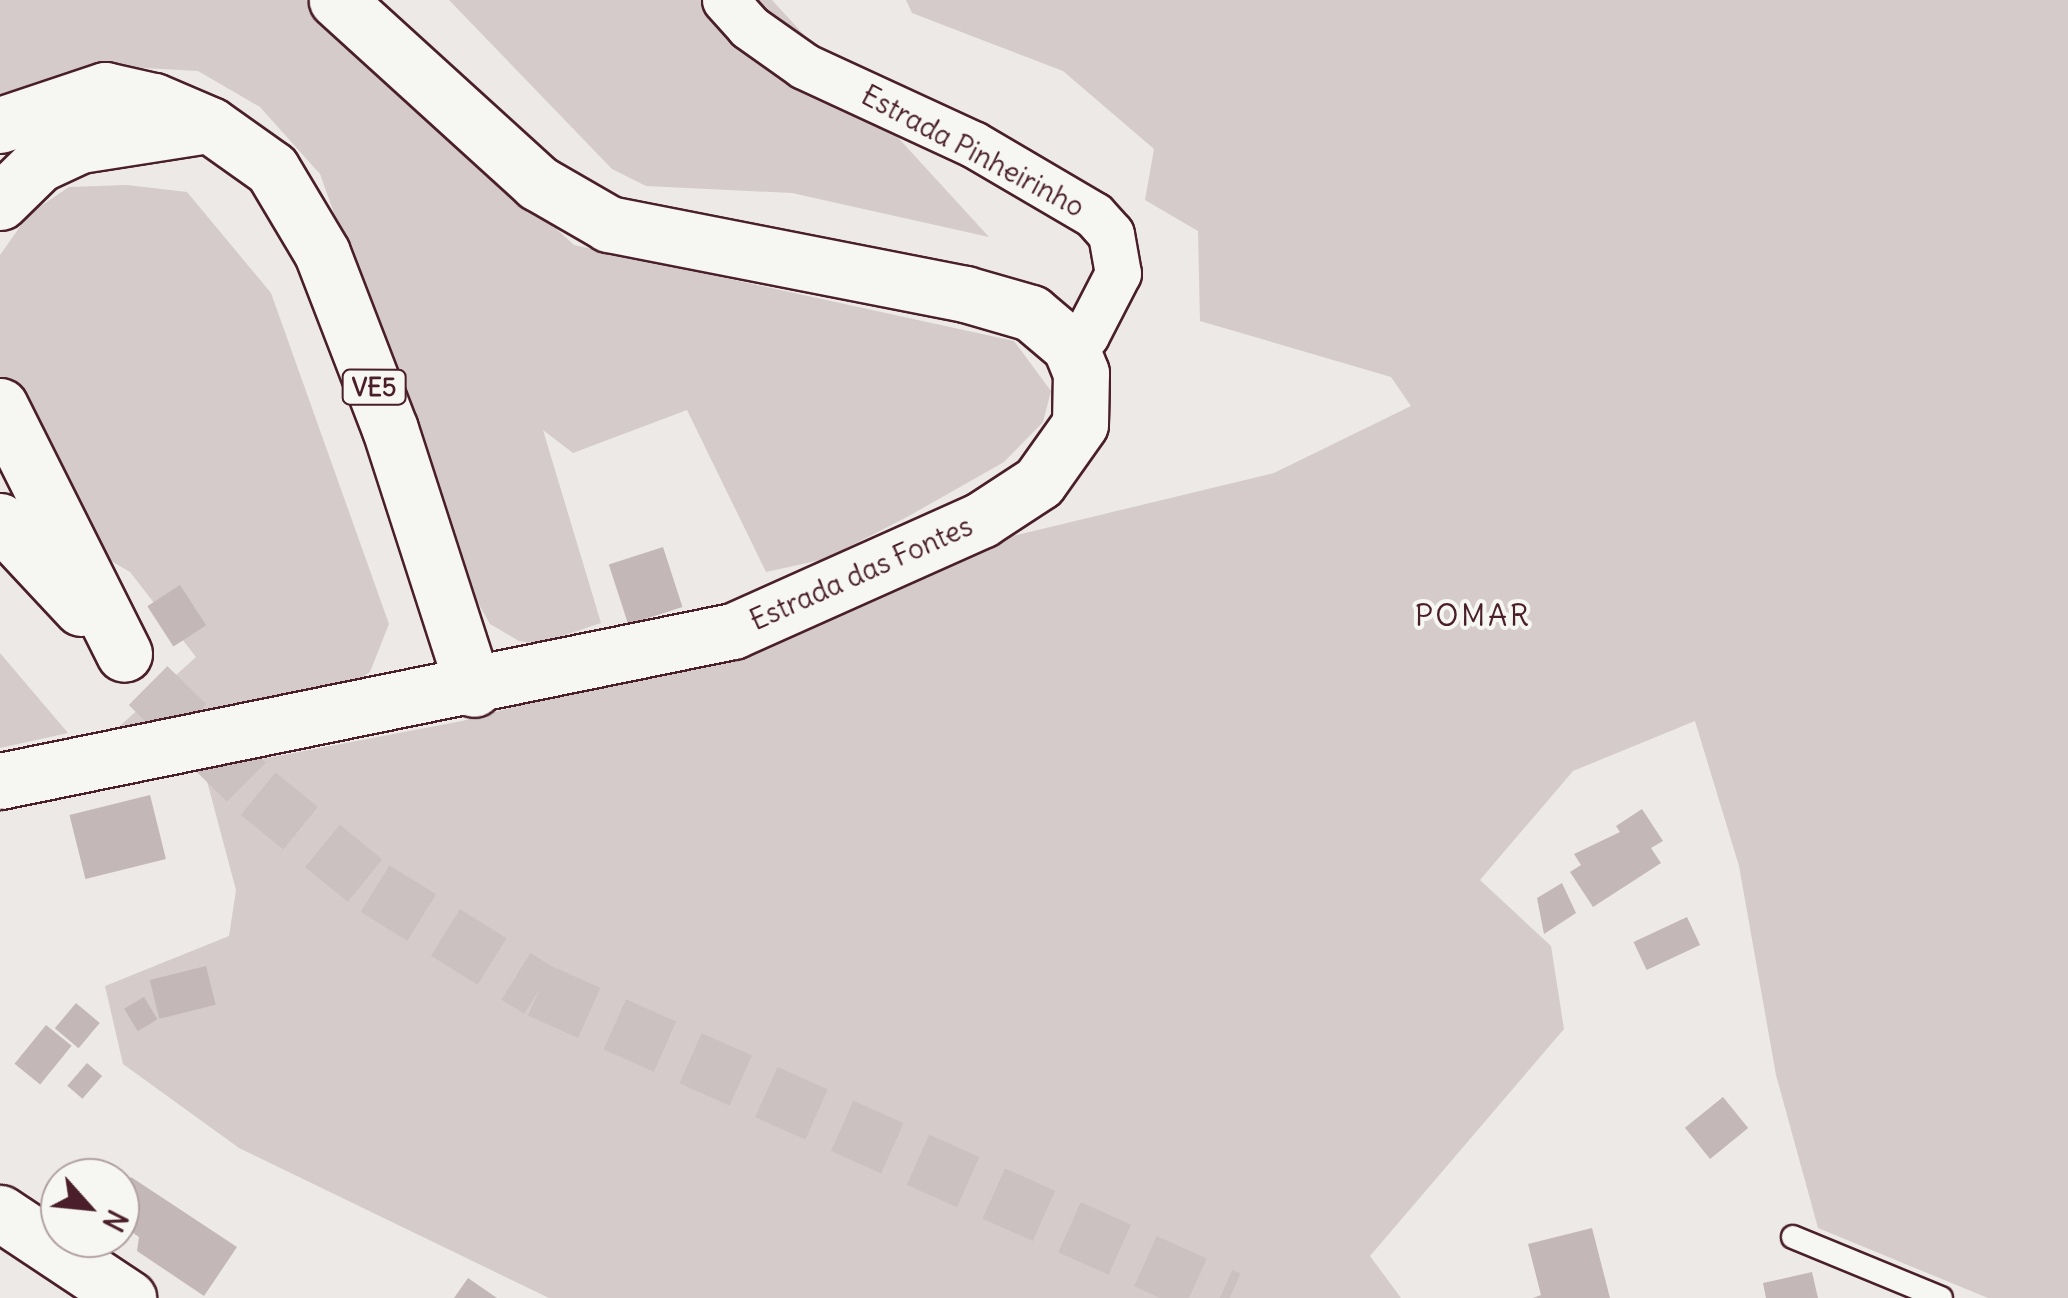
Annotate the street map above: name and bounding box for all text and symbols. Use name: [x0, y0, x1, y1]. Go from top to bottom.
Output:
street label: Estrada Pinheirinho: [856, 78, 1090, 224]
road number: VE5: [342, 367, 406, 407]
street label: Estrada das Fontes: [745, 509, 977, 637]
district label: POMAR: [1415, 597, 1531, 633]
north arrow: [40, 1158, 140, 1258]
text: N: [95, 1204, 135, 1238]

